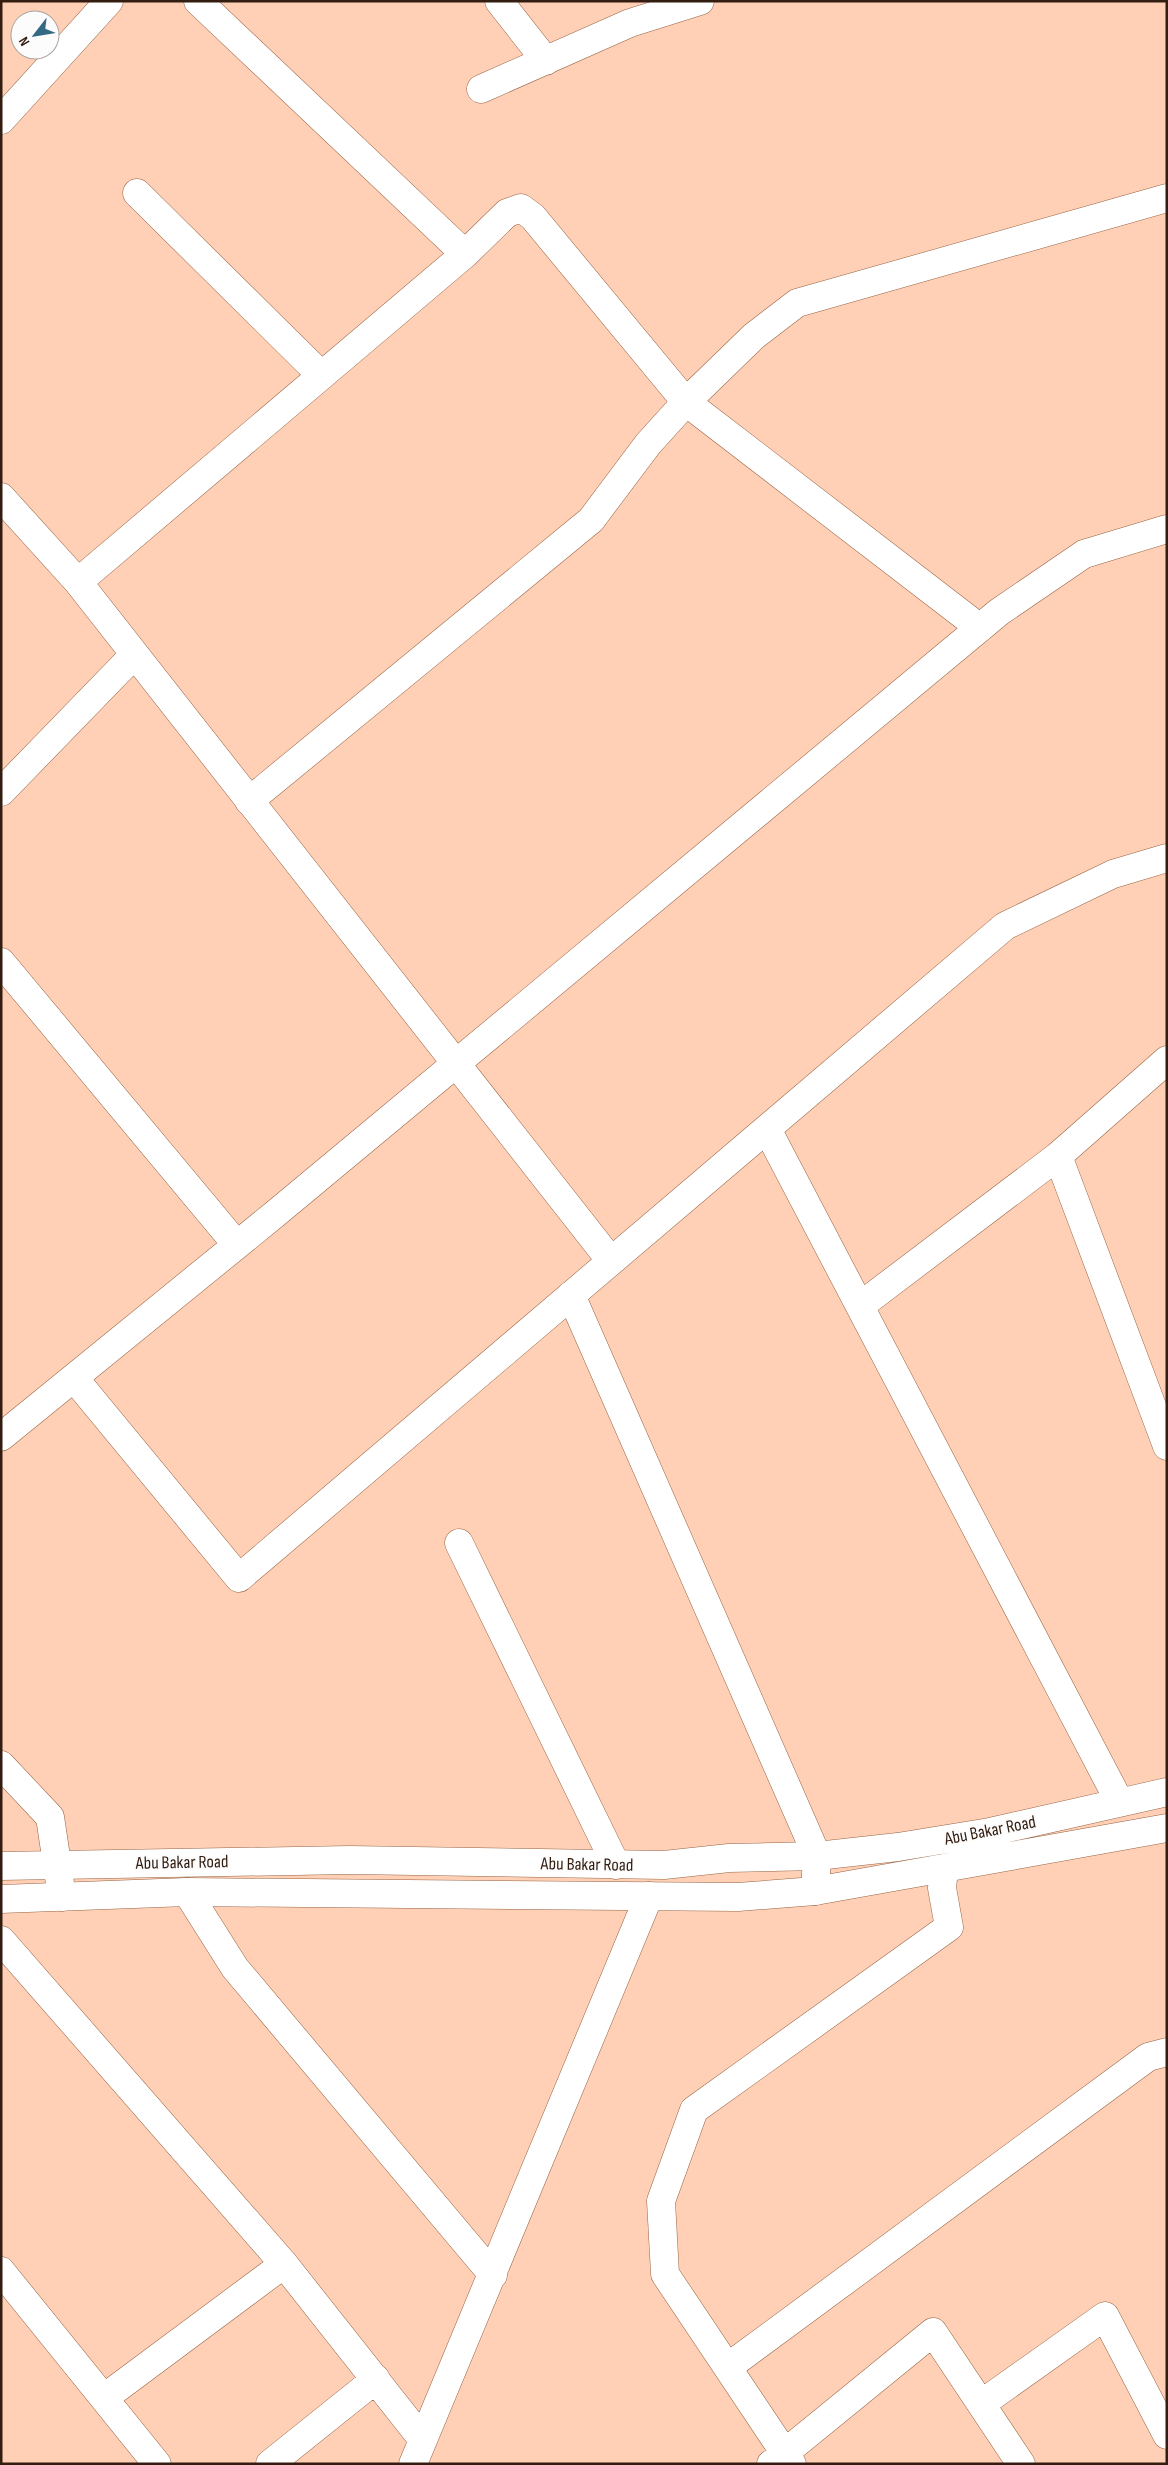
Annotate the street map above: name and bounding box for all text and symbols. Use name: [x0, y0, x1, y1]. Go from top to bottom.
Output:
north arrow: [10, 10, 60, 60]
text: N: [15, 34, 33, 49]
street label: Abu Bakar Road: [942, 1811, 1038, 1850]
street label: Abu Bakar Road: [135, 1851, 228, 1874]
street label: Abu Bakar Road: [540, 1853, 633, 1876]

